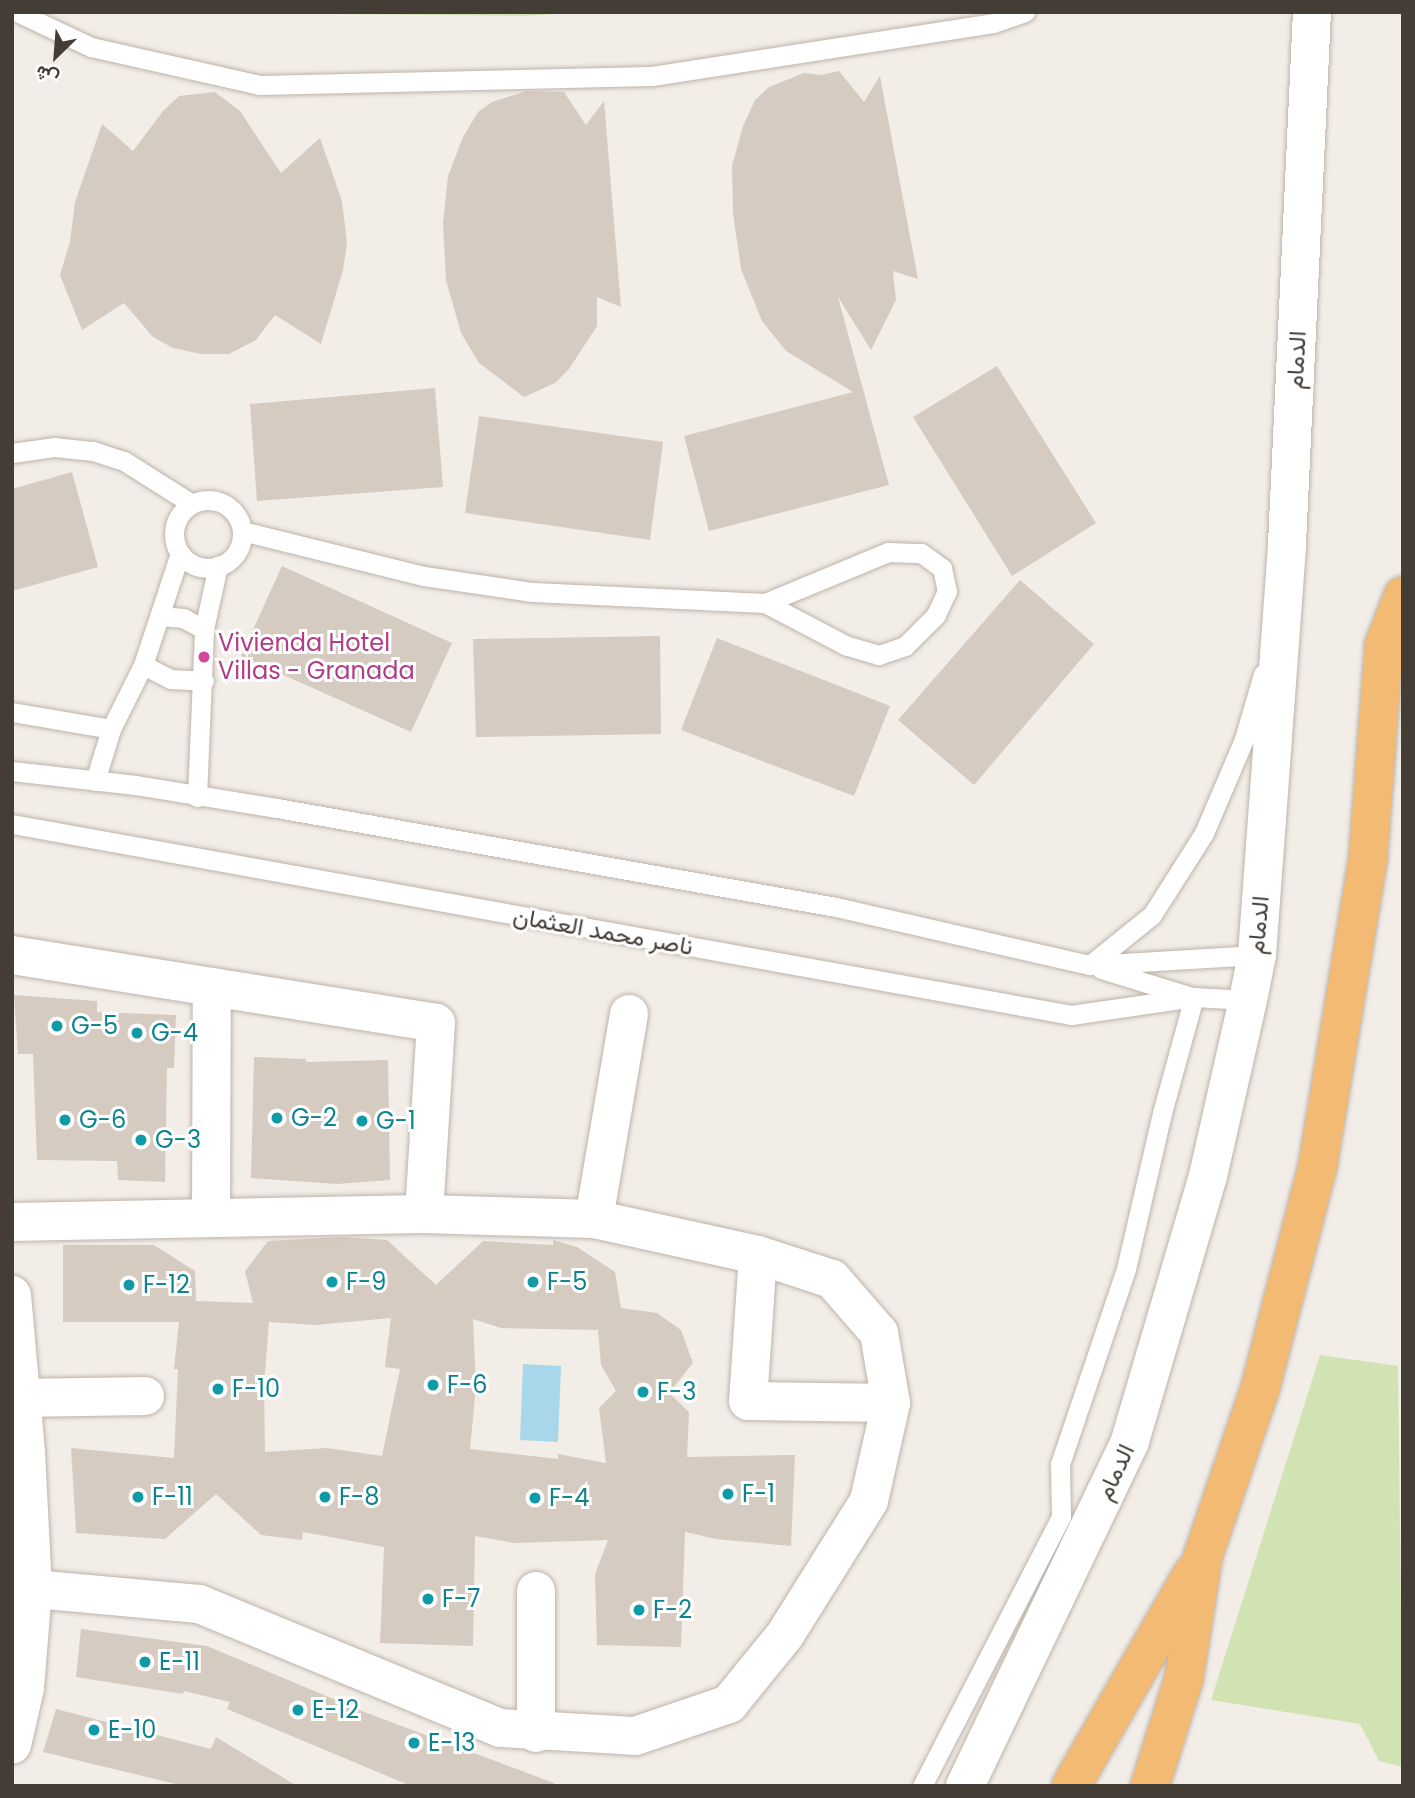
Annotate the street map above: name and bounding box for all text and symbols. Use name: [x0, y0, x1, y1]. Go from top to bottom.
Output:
north arrow: [21, 21, 91, 91]
text: ش: [31, 58, 63, 93]
street label: الدمام: [1280, 330, 1312, 390]
place label: Vivienda Hotel Villas - Granada: [218, 629, 415, 685]
marker: Vivienda Hotel Villas - Granada: [196, 649, 212, 665]
street label: الدمام: [1241, 895, 1275, 955]
street label: ناصر محمد العثمان: [511, 901, 695, 961]
place label: G-5: [71, 1012, 118, 1040]
marker: G-5: [49, 1018, 65, 1034]
place label: G-4: [151, 1019, 198, 1047]
marker: G-4: [129, 1025, 145, 1041]
place label: G-2: [291, 1104, 337, 1132]
place label: G-6: [79, 1106, 126, 1134]
place label: G-1: [376, 1107, 416, 1135]
marker: G-2: [269, 1110, 285, 1126]
marker: G-6: [57, 1112, 73, 1128]
marker: G-1: [354, 1113, 370, 1129]
place label: G-3: [155, 1126, 201, 1154]
marker: G-3: [133, 1132, 149, 1148]
place label: F-9: [346, 1268, 386, 1296]
place label: F-5: [547, 1268, 587, 1296]
place label: F-12: [143, 1271, 190, 1299]
marker: F-9: [324, 1274, 340, 1290]
marker: F-5: [525, 1274, 541, 1290]
marker: F-12: [121, 1277, 137, 1293]
place label: F-6: [447, 1371, 488, 1399]
place label: F-10: [232, 1375, 280, 1403]
marker: F-6: [425, 1377, 441, 1393]
place label: F-3: [657, 1378, 696, 1406]
marker: F-10: [210, 1381, 226, 1397]
marker: F-3: [635, 1384, 651, 1400]
street label: الدمام: [1090, 1439, 1140, 1505]
place label: F-1: [742, 1480, 775, 1508]
place label: F-11: [152, 1483, 193, 1511]
place label: F-8: [339, 1483, 379, 1511]
place label: F-4: [549, 1484, 589, 1512]
marker: F-1: [720, 1486, 736, 1502]
marker: F-11: [130, 1489, 146, 1505]
marker: F-8: [317, 1489, 333, 1505]
marker: F-4: [527, 1490, 543, 1506]
place label: F-7: [442, 1585, 480, 1613]
marker: F-7: [420, 1591, 436, 1607]
place label: F-2: [653, 1596, 692, 1624]
marker: F-2: [631, 1602, 647, 1618]
place label: E-11: [159, 1648, 200, 1676]
marker: E-11: [137, 1654, 153, 1670]
place label: E-12: [312, 1696, 359, 1724]
marker: E-12: [290, 1702, 306, 1718]
place label: E-10: [108, 1716, 156, 1744]
marker: E-10: [86, 1722, 102, 1738]
place label: E-13: [428, 1729, 475, 1757]
marker: E-13: [406, 1735, 422, 1751]

